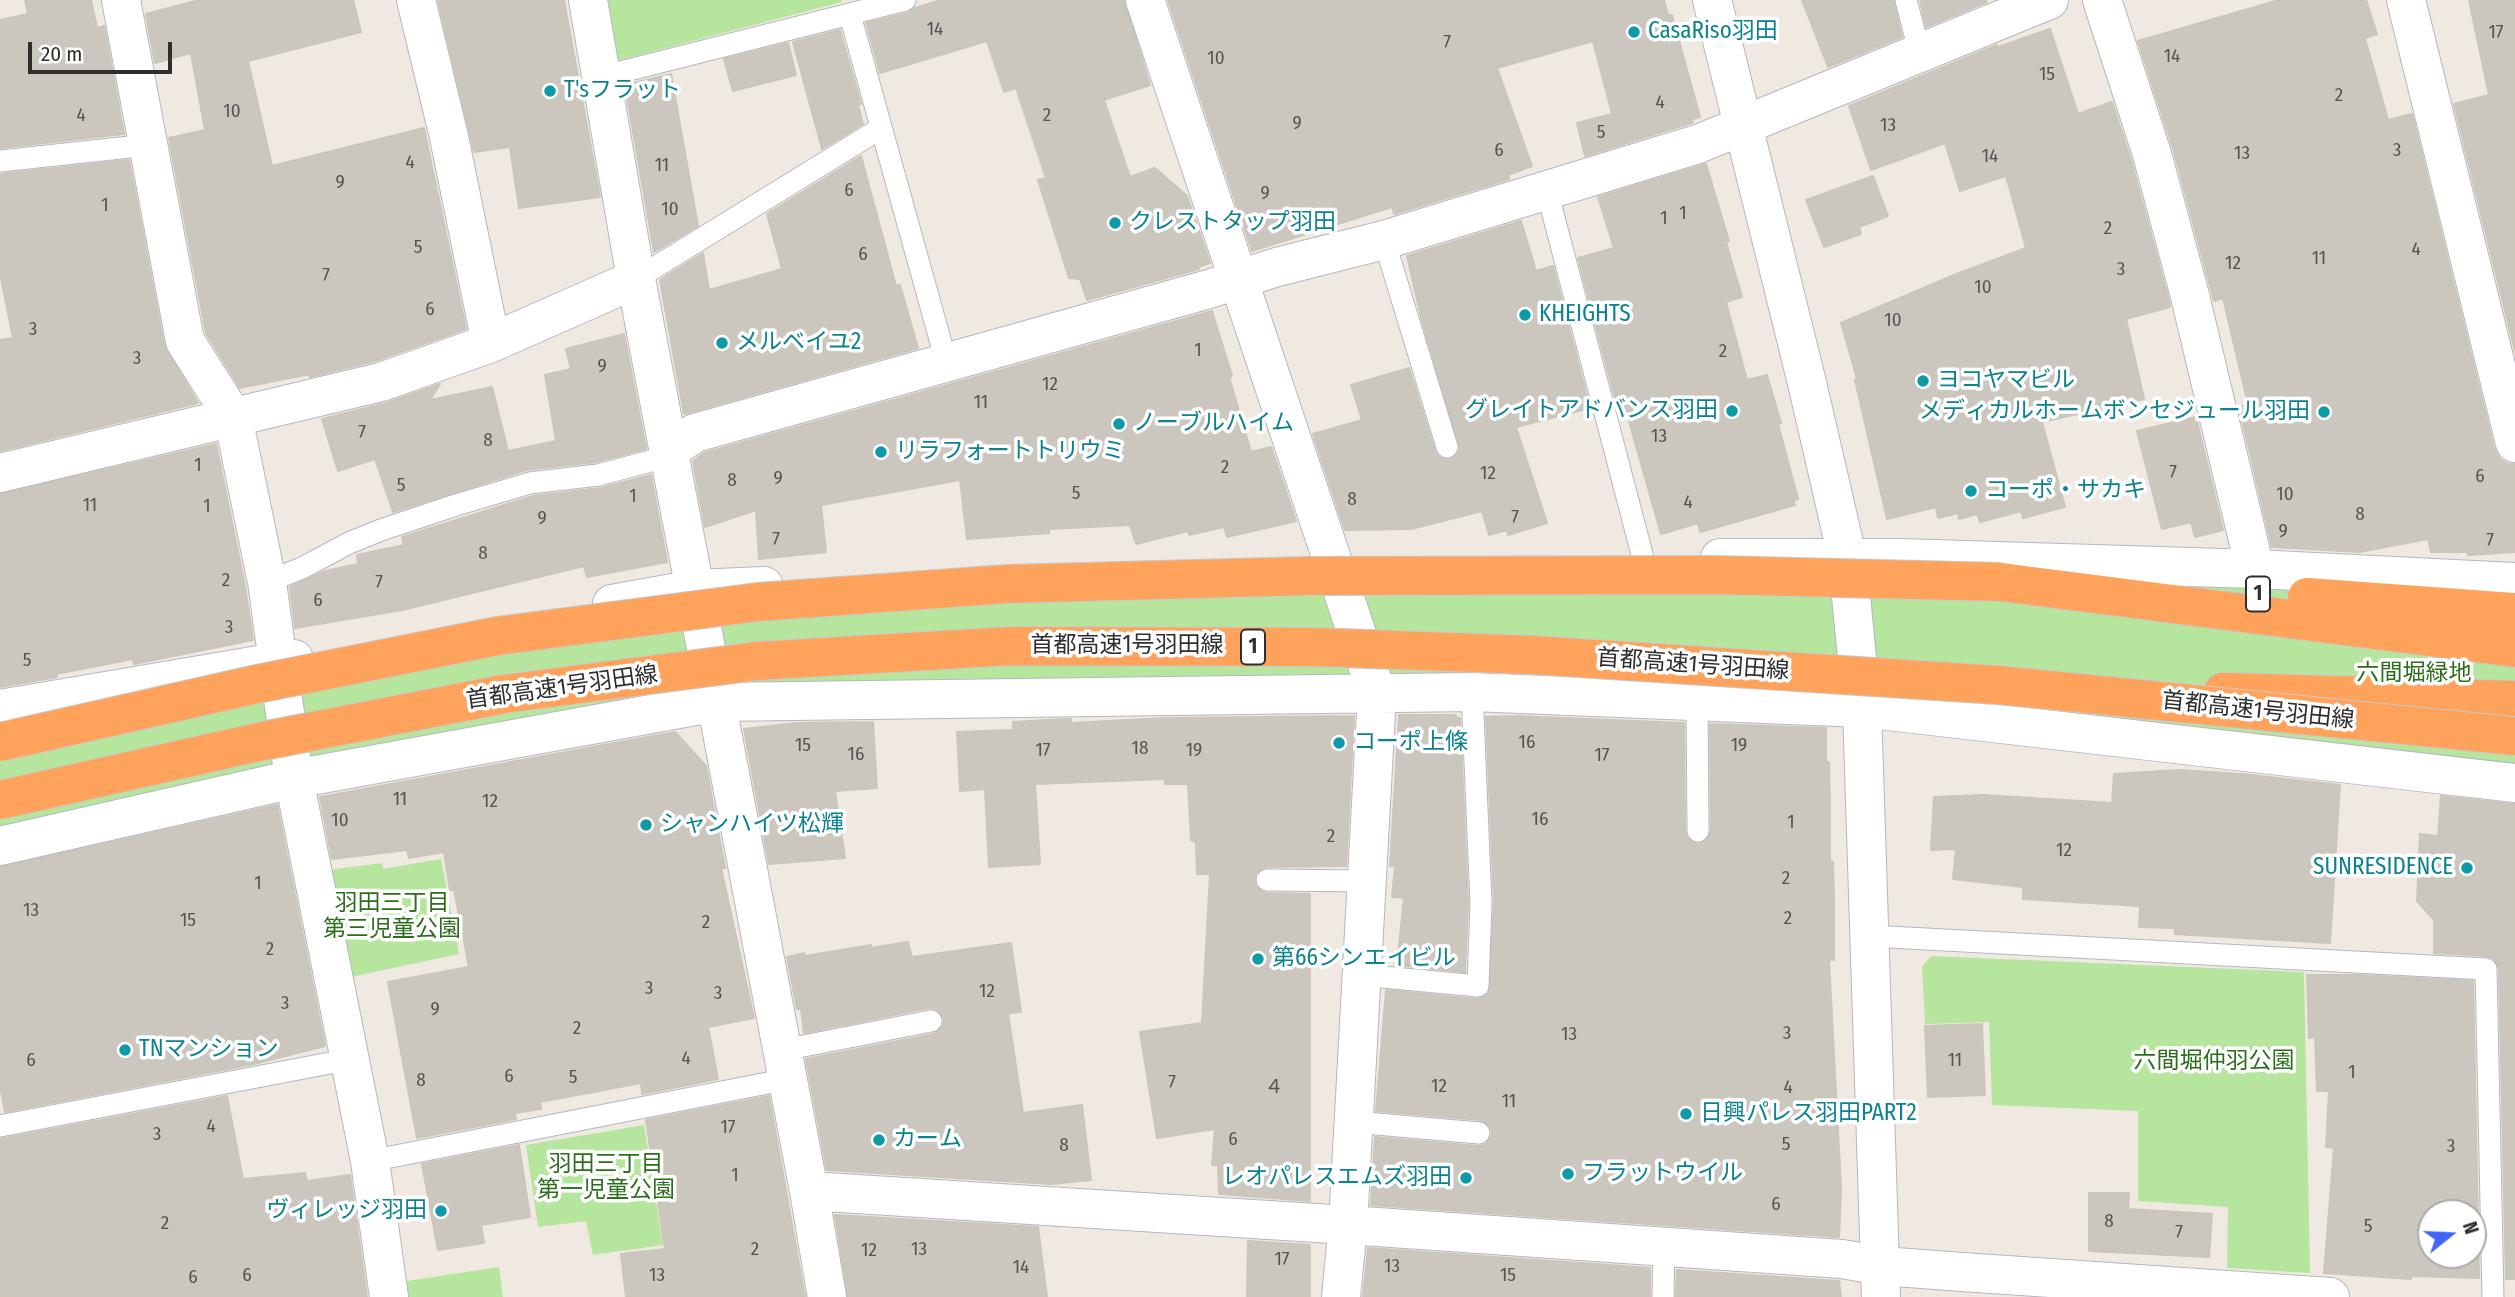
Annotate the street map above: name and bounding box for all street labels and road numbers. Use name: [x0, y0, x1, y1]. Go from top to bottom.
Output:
road number: 1: [2246, 576, 2270, 612]
road number: 1: [1241, 630, 1265, 664]
street label: 首都高速1号羽田線: [1031, 632, 1223, 660]
street label: 首都高速1号羽田線: [1596, 645, 1790, 685]
street label: 首都高速1号羽田線: [465, 661, 659, 715]
street label: 首都高速1号羽田線: [2161, 687, 2355, 735]

